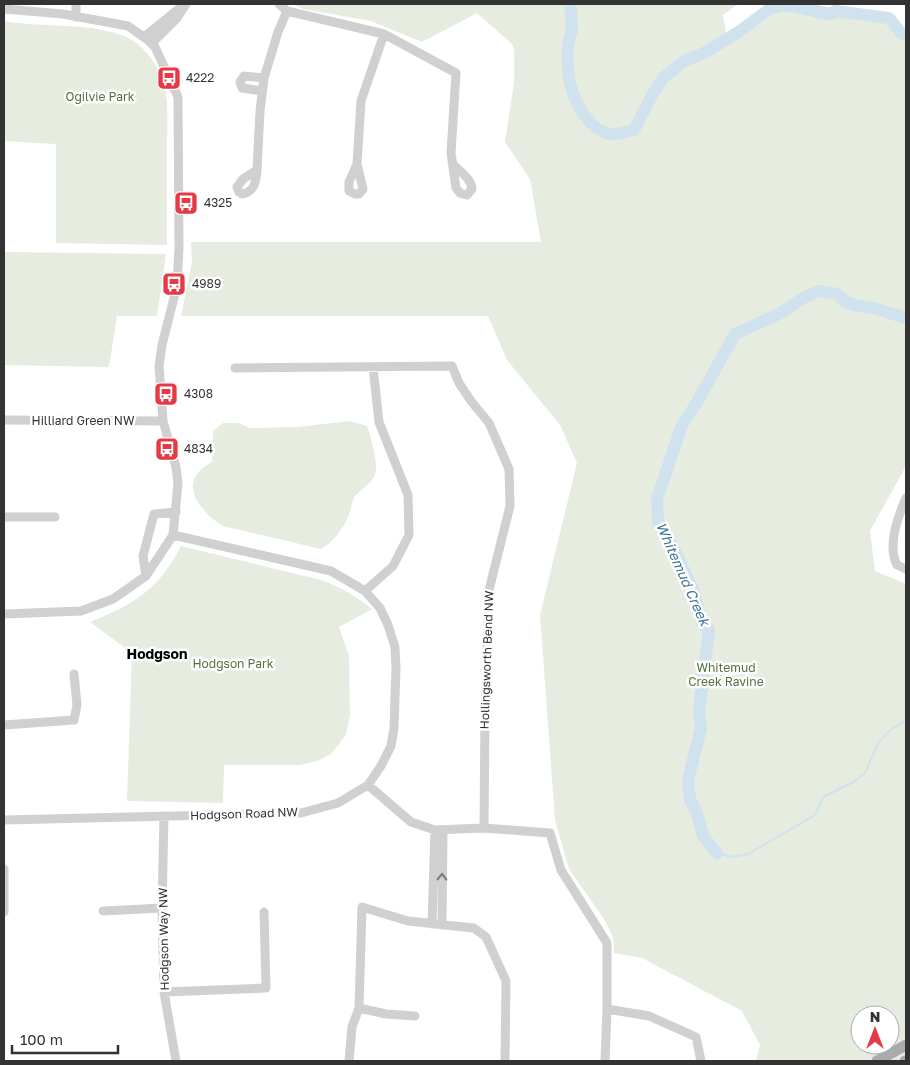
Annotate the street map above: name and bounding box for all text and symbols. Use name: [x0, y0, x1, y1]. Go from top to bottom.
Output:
bus stop icon: 4222: [156, 65, 182, 91]
place label: 4222: [186, 70, 214, 85]
park label: Ogilvie Park: [66, 89, 135, 104]
bus stop icon: 4325: [173, 190, 199, 216]
place label: 4325: [204, 195, 232, 210]
bus stop icon: 4989: [161, 271, 187, 297]
place label: 4989: [192, 276, 221, 291]
bus stop icon: 4308: [153, 381, 179, 407]
place label: 4308: [184, 386, 213, 401]
street label: Hilliard Green NW: [32, 413, 135, 428]
bus stop icon: 4834: [154, 436, 180, 462]
place label: 4834: [184, 441, 213, 456]
water label: Whitemud Creek: [653, 519, 715, 630]
street label: Hollingsworth Bend NW: [477, 590, 496, 730]
district label: Hodgson: [127, 645, 187, 662]
park label: Hodgson Park: [192, 656, 274, 671]
park label: Whitemud Creek Ravine: [688, 660, 764, 689]
street label: Hodgson Road NW: [190, 804, 299, 823]
one-way arrow: [437, 873, 447, 881]
street label: Hodgson Way NW: [155, 887, 172, 991]
north arrow: [850, 1005, 900, 1055]
text: N: [870, 1008, 880, 1025]
scale bar: [12, 1022, 119, 1054]
text: 100 m: [20, 1030, 63, 1048]

